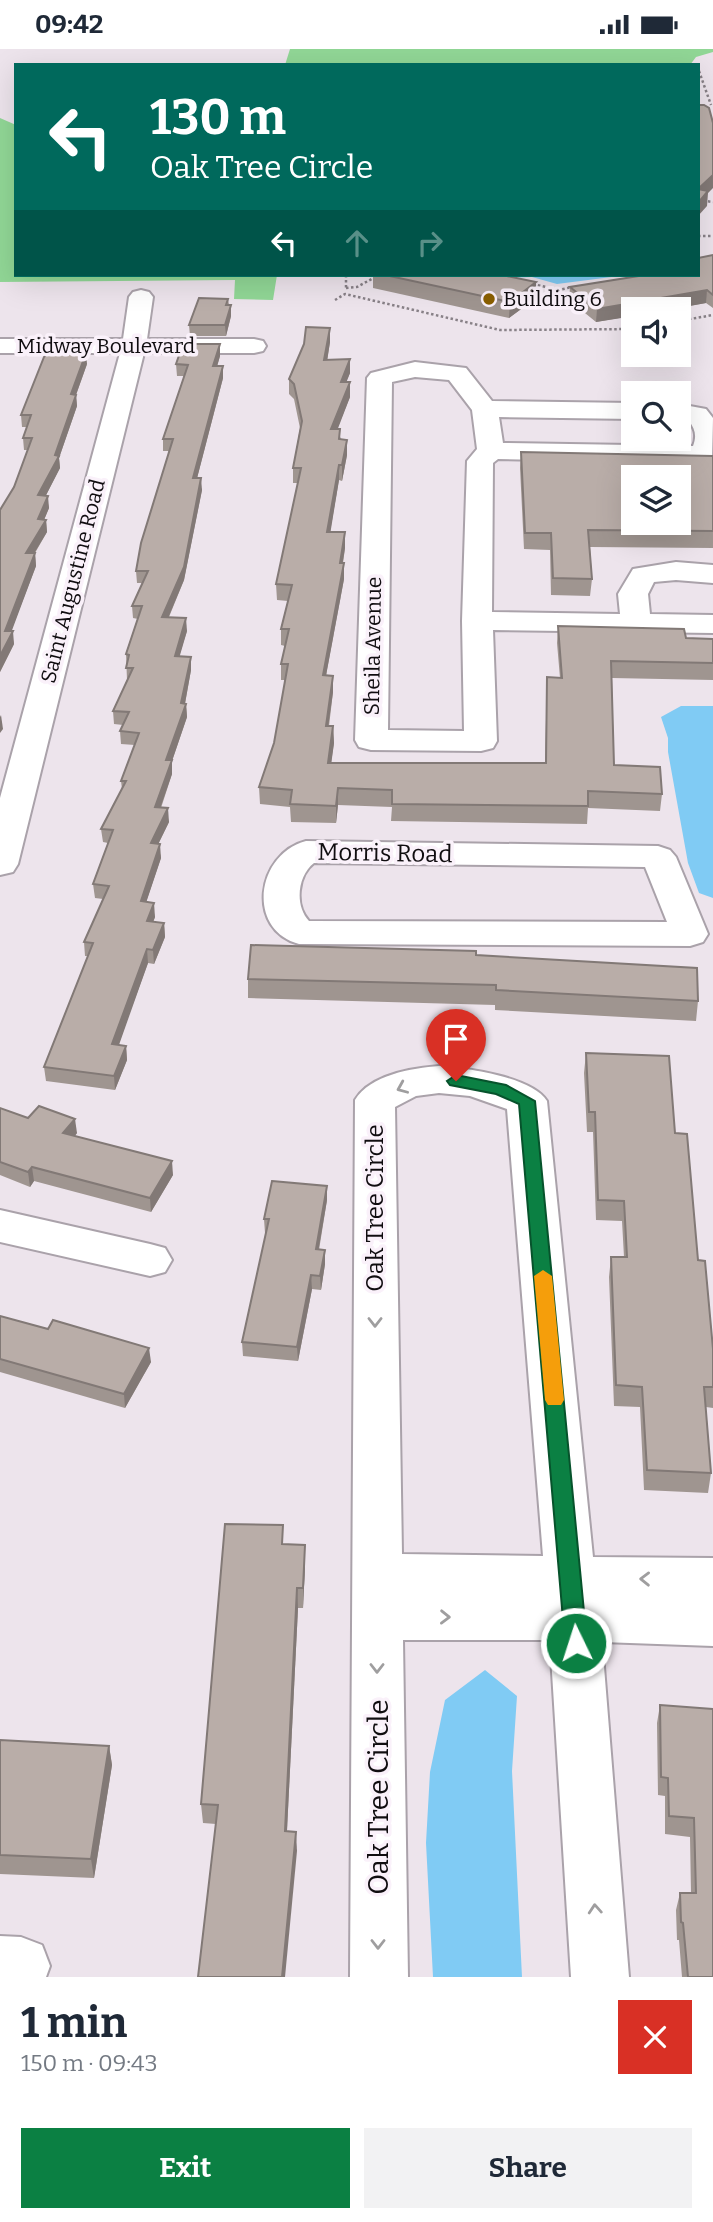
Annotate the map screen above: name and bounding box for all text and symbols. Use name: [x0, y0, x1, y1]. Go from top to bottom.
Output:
text: 09:42: [35, 9, 103, 40]
text: 130 m: [150, 88, 286, 147]
icon: left: [35, 91, 126, 182]
text: Oak Tree Circle: [150, 148, 373, 186]
icon: left: [265, 224, 303, 262]
icon: ahead: [338, 224, 376, 262]
icon: right: [411, 224, 449, 262]
place label: Building 6: [503, 286, 602, 312]
marker: Building 6: [481, 291, 497, 307]
map controls: [621, 297, 691, 535]
button: sound: [621, 297, 691, 367]
street label: Midway Boulevard: [17, 333, 195, 359]
button: search: [621, 381, 691, 451]
button: layers: [621, 465, 691, 535]
street label: Saint Augustine Road: [35, 476, 111, 686]
street label: Sheila Avenue: [359, 576, 387, 716]
street label: Morris Road: [317, 838, 453, 868]
pin: [426, 1009, 486, 1081]
icon: arrive: [437, 1020, 475, 1058]
one-way arrow: [397, 1080, 409, 1094]
street label: Oak Tree Circle: [361, 1124, 389, 1292]
one-way arrow: [367, 1317, 383, 1328]
one-way arrow: [639, 1571, 650, 1586]
position arrow: [539, 1606, 613, 1680]
one-way arrow: [440, 1609, 451, 1625]
one-way arrow: [369, 1663, 385, 1673]
street label: Oak Tree Circle: [362, 1699, 395, 1895]
one-way arrow: [588, 1903, 603, 1914]
one-way arrow: [370, 1939, 386, 1950]
text: 1 min: [21, 1998, 127, 2048]
button: close: [618, 2000, 692, 2074]
text: 150 m · 09:43: [21, 2049, 158, 2077]
button: Exit: [21, 2128, 350, 2208]
button: Share: [364, 2128, 692, 2208]

